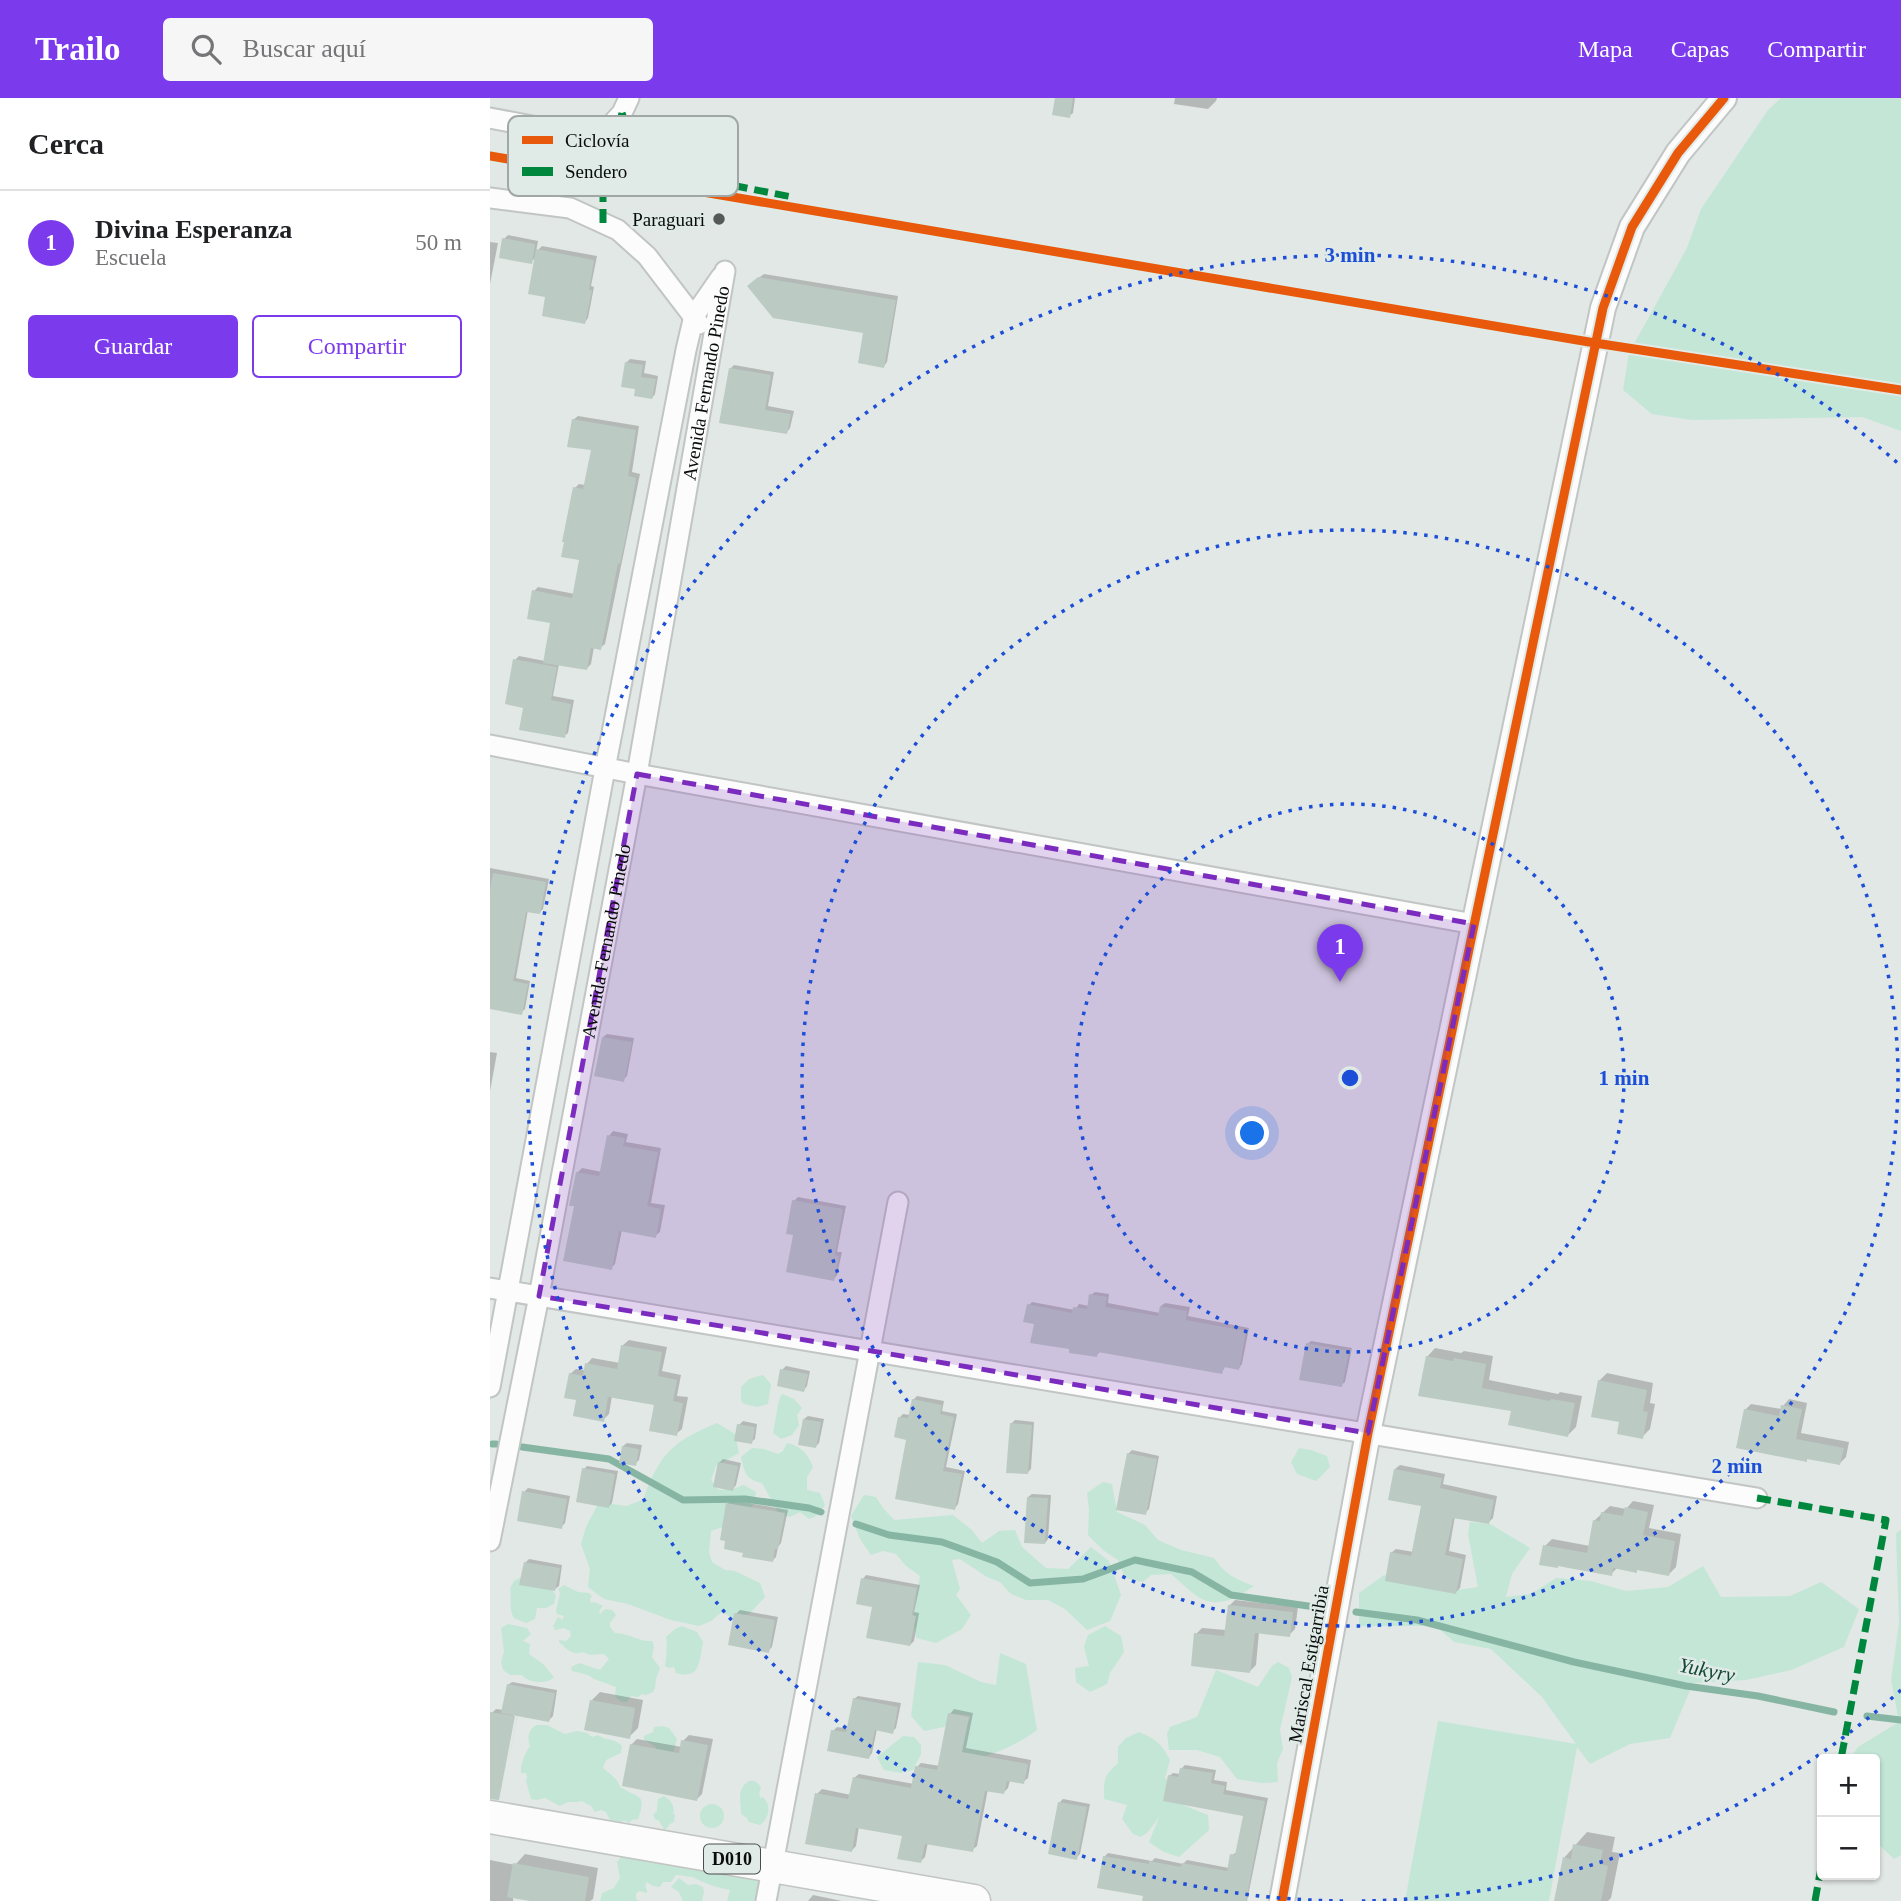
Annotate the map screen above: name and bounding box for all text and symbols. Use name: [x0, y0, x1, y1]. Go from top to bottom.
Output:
search box: [163, 18, 653, 81]
icon: search: [187, 30, 225, 68]
text: Trailo: [35, 31, 121, 67]
text: Buscar aquí: [243, 34, 366, 63]
text: Mapa: [1578, 36, 1633, 62]
text: Capas: [1671, 36, 1729, 62]
text: Compartir: [1767, 36, 1866, 62]
legend: [508, 116, 738, 196]
text: Cerca: [28, 127, 104, 160]
text: Ciclovía: [565, 130, 630, 151]
text: Sendero: [565, 161, 627, 182]
place label: Paraguari: [632, 209, 705, 230]
marker: Paraguari: [711, 211, 727, 227]
text: Divina Esperanza: [95, 215, 292, 244]
text: 1: [45, 230, 57, 255]
text: 50 m: [415, 230, 462, 255]
text: 3 min: [1325, 243, 1376, 267]
text: Escuela: [95, 245, 167, 270]
street label: Avenida Fernando Pinedo: [679, 284, 733, 482]
button: Guardar: [28, 315, 238, 378]
button: Compartir: [252, 315, 462, 378]
street label: Avenida Fernando Pinedo: [578, 842, 635, 1040]
pin: 1: [1317, 924, 1363, 982]
centre of rings: [1338, 1066, 1362, 1090]
text: 1 min: [1599, 1066, 1650, 1090]
your location: [1235, 1116, 1269, 1150]
text: 2 min: [1712, 1454, 1763, 1478]
street label: Mariscal Estigarribia: [1284, 1583, 1333, 1745]
water label: Yukyry: [1677, 1653, 1738, 1687]
map controls: [1817, 1754, 1880, 1880]
button: +: [1817, 1754, 1880, 1817]
button: −: [1817, 1817, 1880, 1880]
road number: D010: [704, 1844, 760, 1874]

